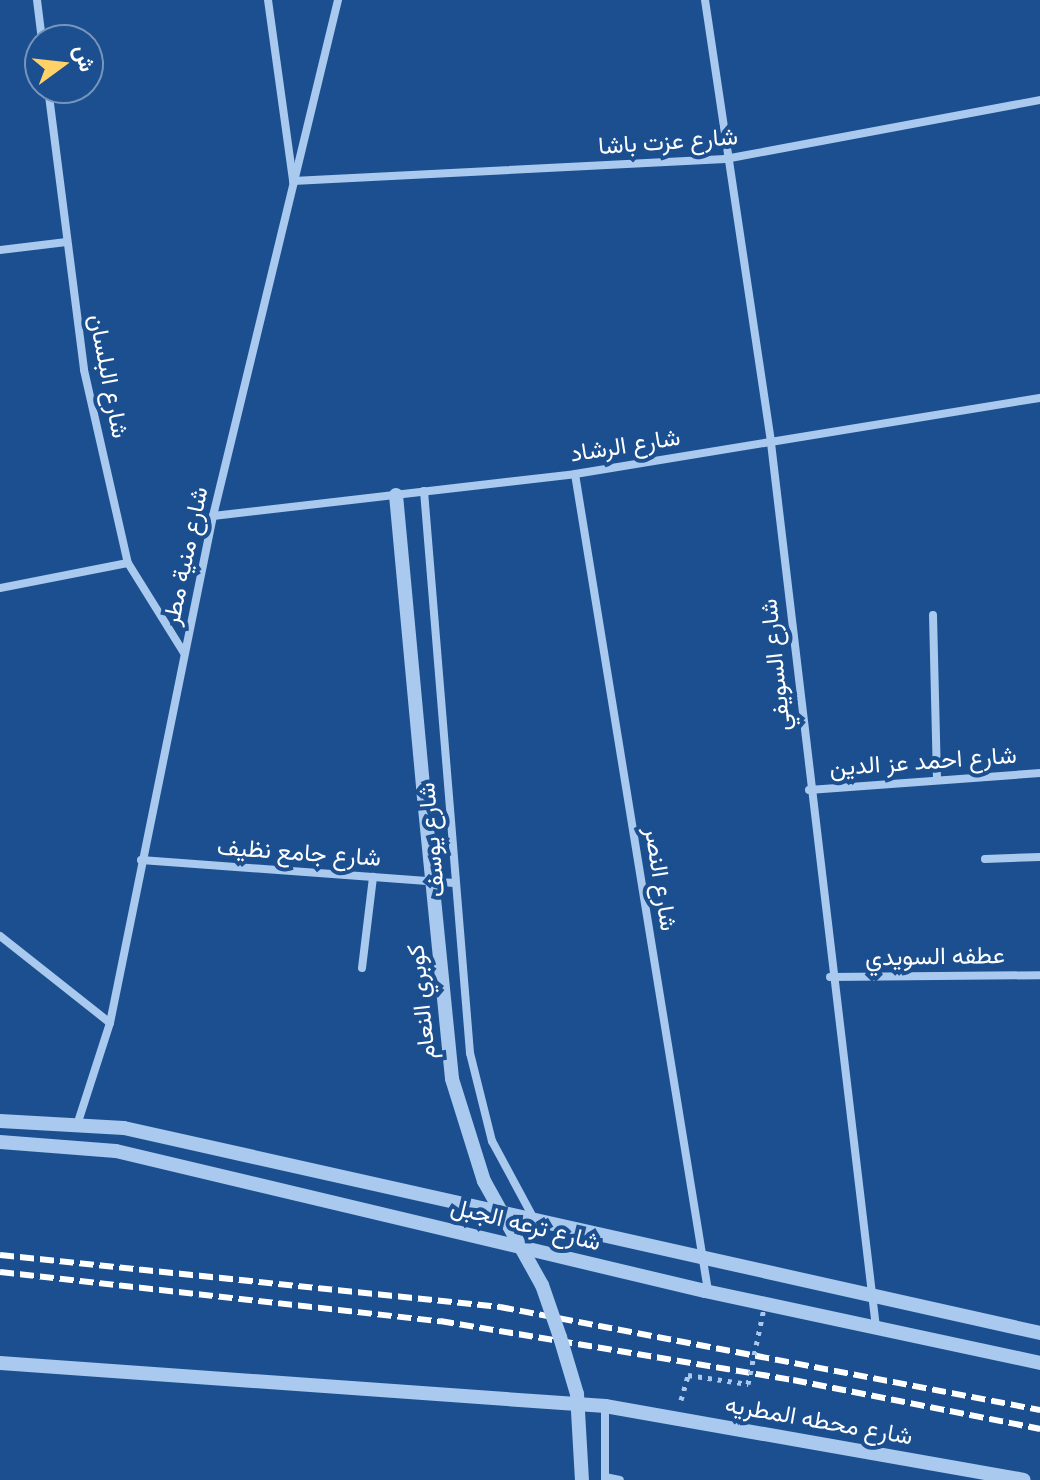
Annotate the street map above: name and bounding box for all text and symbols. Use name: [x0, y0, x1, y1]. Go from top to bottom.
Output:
north arrow: [24, 24, 104, 104]
text: ش: [69, 42, 101, 74]
street label: شارع عزت باشا: [597, 122, 739, 160]
street label: شارع البلسان: [83, 312, 135, 440]
street label: شارع الرشاد: [568, 422, 682, 468]
street label: شارع منية مطر: [156, 484, 214, 628]
street label: شارع السويفي: [754, 597, 796, 733]
street label: شارع احمد عز الدين: [829, 740, 1017, 782]
street label: شارع يوسف: [412, 781, 450, 899]
street label: شارع النصر: [639, 825, 683, 933]
street label: شارع جامع نظيف: [216, 832, 382, 872]
street label: عطفه السويدي: [865, 940, 1005, 972]
street label: كوبري النعام: [401, 943, 441, 1061]
street label: شارع ترعه الجبل: [448, 1191, 604, 1257]
street label: شارع محطه المطريه: [723, 1389, 915, 1451]

